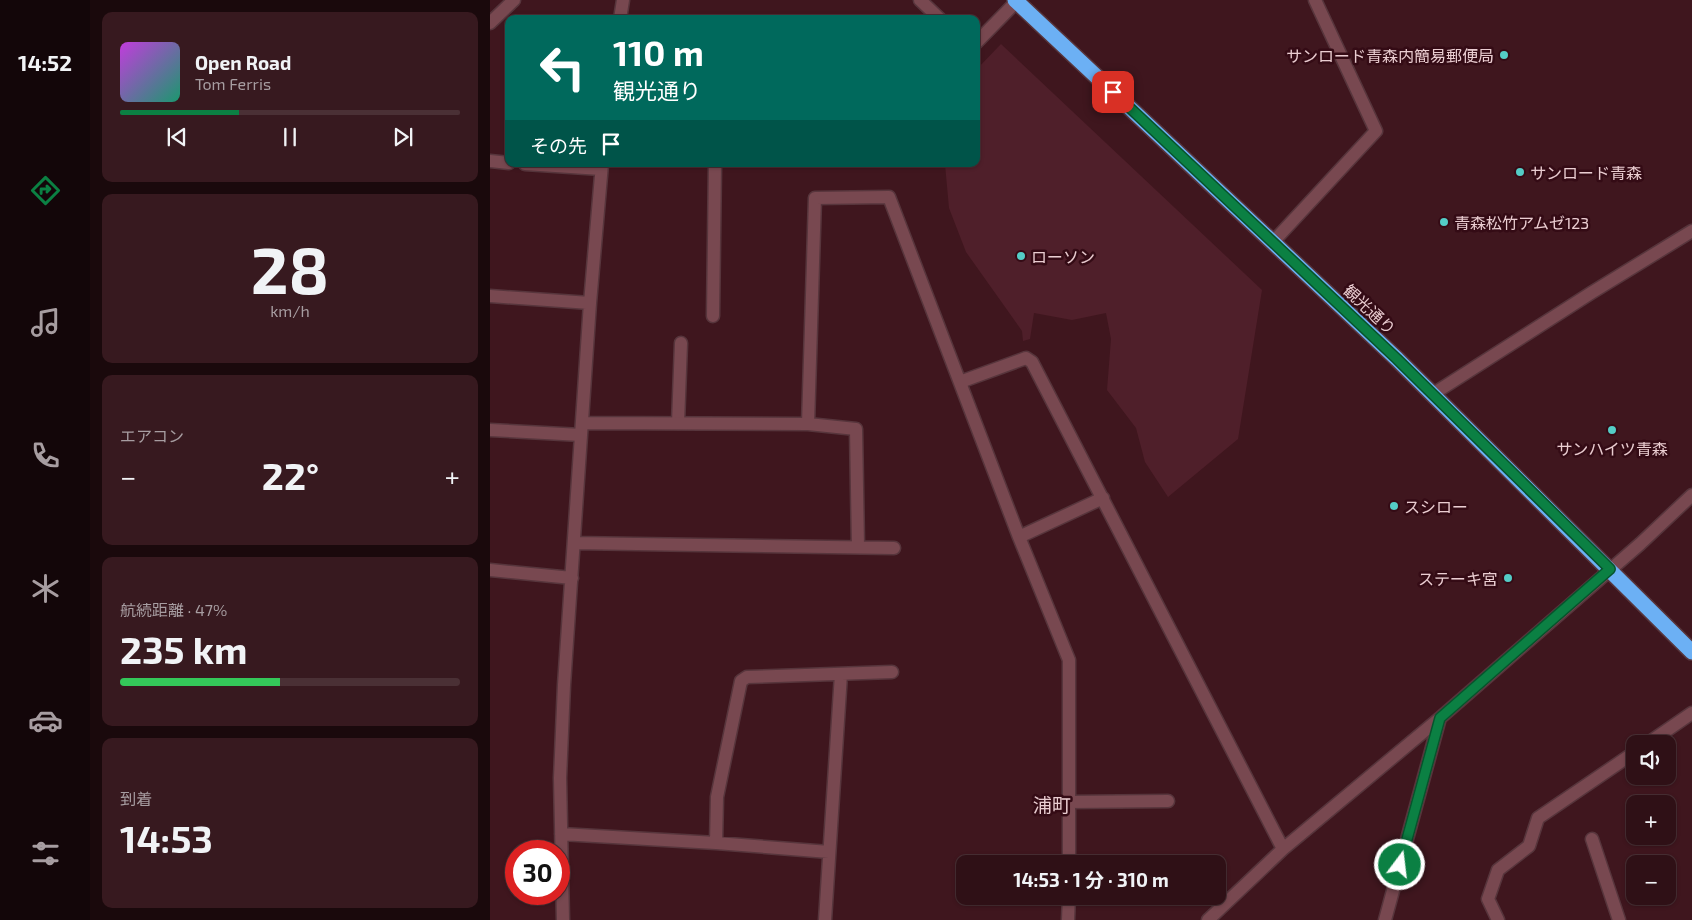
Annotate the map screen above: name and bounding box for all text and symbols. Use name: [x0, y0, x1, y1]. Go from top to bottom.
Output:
text: 110 m: [613, 31, 704, 73]
icon: left: [530, 35, 595, 100]
place label: サンロード青森内簡易郵便局: [1286, 46, 1494, 65]
text: 14:52: [18, 49, 72, 75]
marker: サンロード青森内簡易郵便局: [1498, 49, 1510, 61]
text: Open Road: [195, 51, 291, 74]
pin: [1092, 71, 1134, 113]
text: Tom Ferris: [195, 74, 271, 93]
text: 観光通り: [613, 77, 701, 103]
icon: arrive: [1099, 78, 1127, 106]
icon: previous: [163, 123, 191, 151]
icon: pause: [276, 123, 304, 151]
icon: next: [389, 123, 417, 151]
icon: arrive: [597, 130, 625, 158]
text: その先: [530, 134, 587, 157]
place label: サンロード青森: [1530, 163, 1642, 182]
marker: サンロード青森: [1514, 166, 1526, 178]
icon: directions: [28, 173, 63, 208]
place label: 青森松竹アムゼ123: [1454, 213, 1589, 232]
marker: 青森松竹アムゼ123: [1438, 216, 1450, 228]
text: 28: [251, 229, 329, 307]
place label: ローソン: [1031, 247, 1095, 266]
marker: ローソン: [1015, 250, 1027, 262]
street label: 観光通り: [1340, 280, 1400, 338]
text: km/h: [270, 301, 310, 320]
icon: music: [28, 305, 63, 340]
marker: サンハイツ青森: [1606, 424, 1618, 436]
text: エアコン: [120, 426, 184, 445]
icon: phone: [28, 438, 63, 473]
place label: サンハイツ青森: [1556, 439, 1668, 458]
text: 22°: [262, 452, 319, 498]
text: −: [120, 459, 136, 493]
text: +: [445, 459, 460, 493]
place label: スシロー: [1404, 497, 1468, 516]
marker: スシロー: [1388, 500, 1400, 512]
place label: ステーキ宮: [1418, 569, 1498, 588]
icon: climate: [28, 571, 63, 606]
marker: ステーキ宮: [1502, 572, 1514, 584]
text: 航続距離 · 47%: [120, 600, 227, 619]
text: 235 km: [120, 626, 248, 672]
icon: car: [28, 703, 63, 738]
map controls: [1626, 735, 1676, 905]
button: sound: [1626, 735, 1676, 785]
text: 到着: [120, 789, 152, 808]
district label: 浦町: [1033, 793, 1071, 816]
button: +: [1626, 795, 1676, 845]
text: 14:53: [120, 815, 213, 861]
icon: filters: [28, 836, 63, 871]
position arrow: [1373, 838, 1425, 890]
speed limit sign: 30: [505, 840, 570, 905]
button: −: [1626, 855, 1676, 905]
text: 14:53 · 1 分 · 310 m: [1013, 868, 1169, 891]

